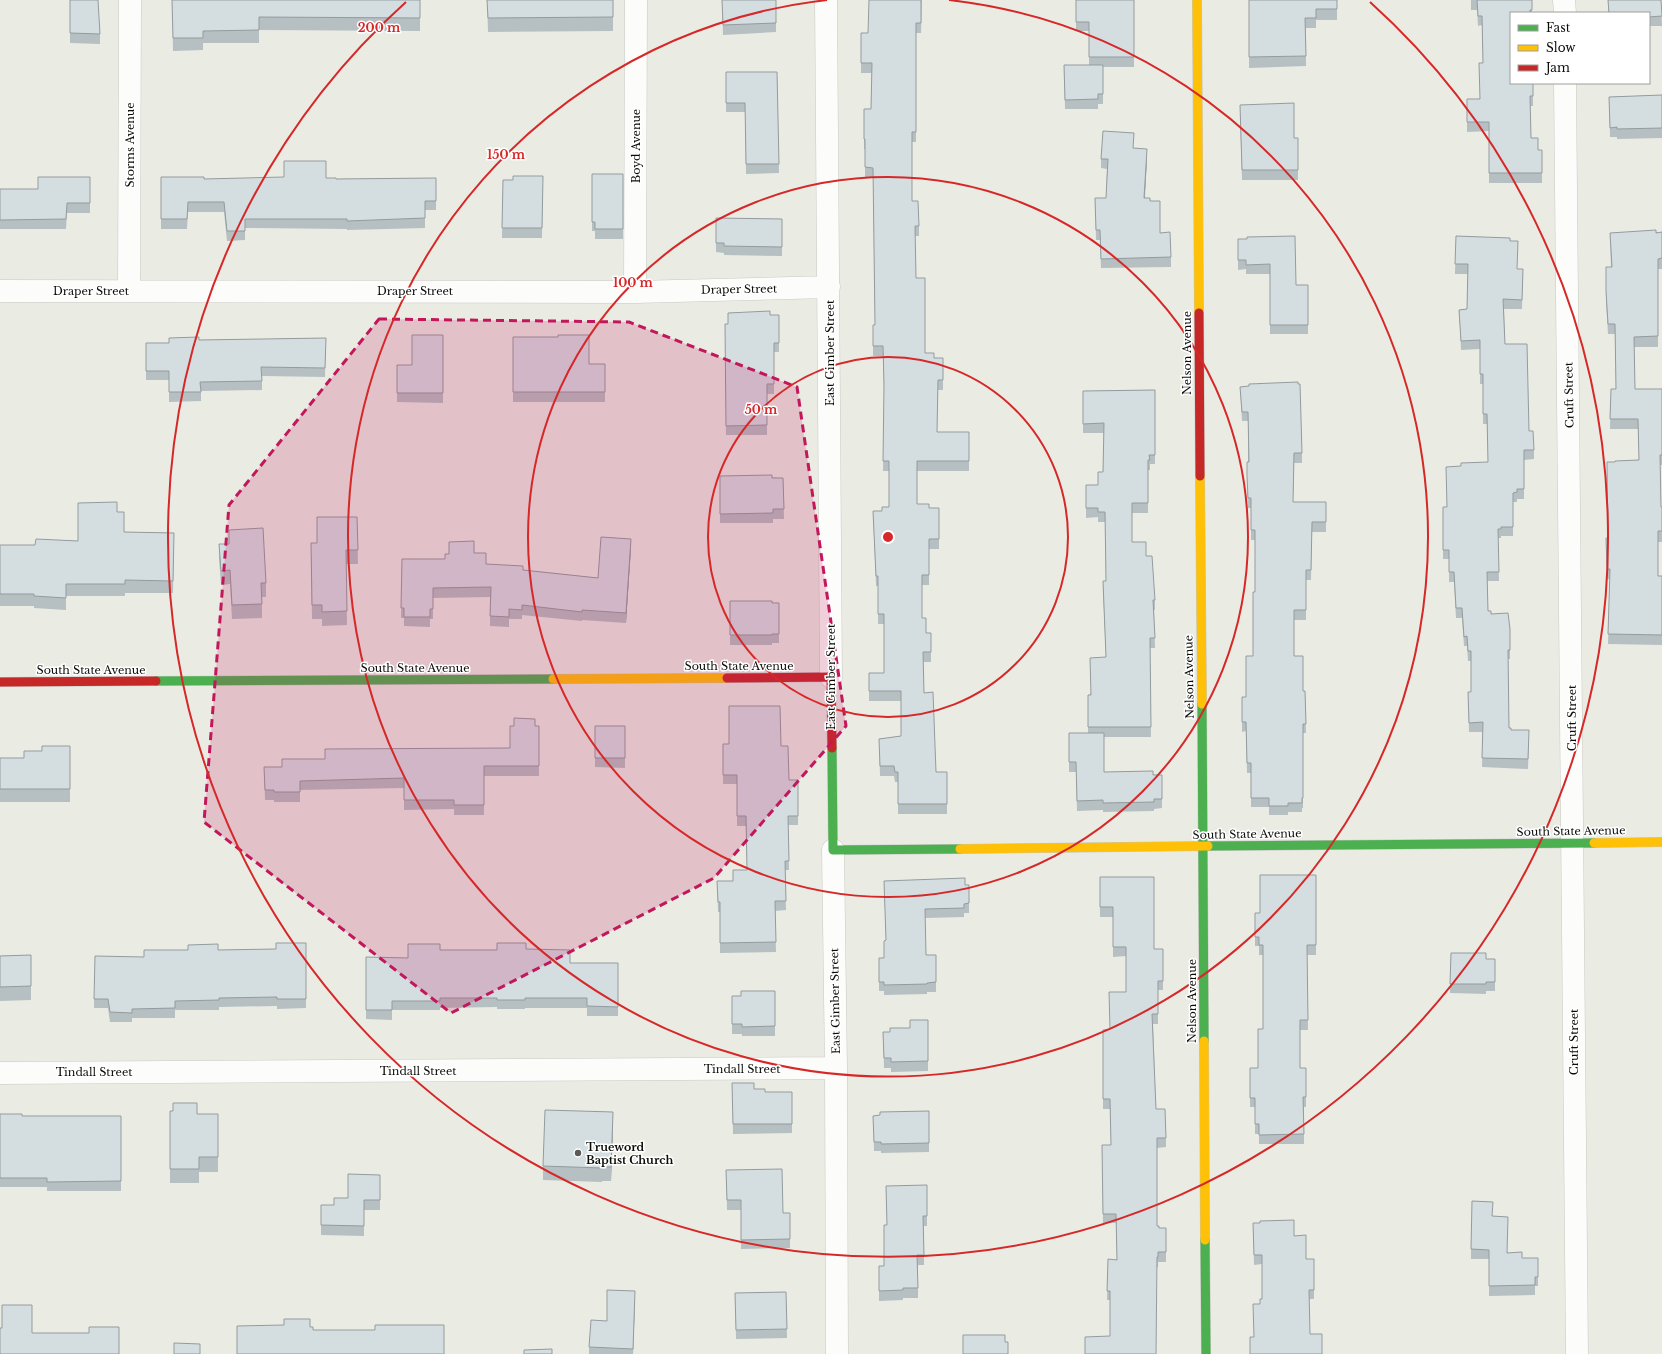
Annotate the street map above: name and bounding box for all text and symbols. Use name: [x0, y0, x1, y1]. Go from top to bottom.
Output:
legend: [1510, 12, 1650, 84]
text: 200 m: [358, 20, 401, 35]
text: Fast: [1546, 20, 1571, 35]
text: Slow: [1546, 40, 1576, 55]
text: Jam: [1544, 60, 1570, 75]
street label: Storms Avenue: [123, 102, 137, 188]
street label: Boyd Avenue: [629, 109, 643, 183]
text: 150 m: [487, 147, 526, 162]
text: 100 m: [613, 275, 654, 290]
street label: Draper Street: [701, 281, 778, 297]
street label: Draper Street: [53, 284, 130, 298]
street label: Draper Street: [377, 284, 454, 298]
street label: East Gimber Street: [823, 299, 837, 406]
street label: Nelson Avenue: [1180, 311, 1194, 395]
street label: Cruft Street: [1561, 361, 1577, 428]
text: 50 m: [745, 402, 778, 417]
centre of rings: [881, 530, 895, 544]
street label: East Gimber Street: [824, 623, 838, 730]
street label: Nelson Avenue: [1181, 635, 1197, 719]
street label: South State Avenue: [685, 659, 793, 673]
street label: South State Avenue: [361, 661, 469, 675]
street label: South State Avenue: [37, 663, 145, 677]
street label: Cruft Street: [1565, 684, 1579, 751]
street label: South State Avenue: [1516, 823, 1626, 839]
street label: South State Avenue: [1192, 826, 1302, 842]
street label: East Gimber Street: [827, 947, 843, 1054]
street label: Nelson Avenue: [1185, 959, 1199, 1043]
street label: Cruft Street: [1567, 1008, 1581, 1075]
street label: Tindall Street: [704, 1062, 781, 1076]
street label: Tindall Street: [380, 1064, 457, 1078]
street label: Tindall Street: [56, 1065, 133, 1079]
place label: Trueword Baptist Church: [586, 1140, 673, 1167]
marker: Trueword Baptist Church: [573, 1148, 583, 1158]

